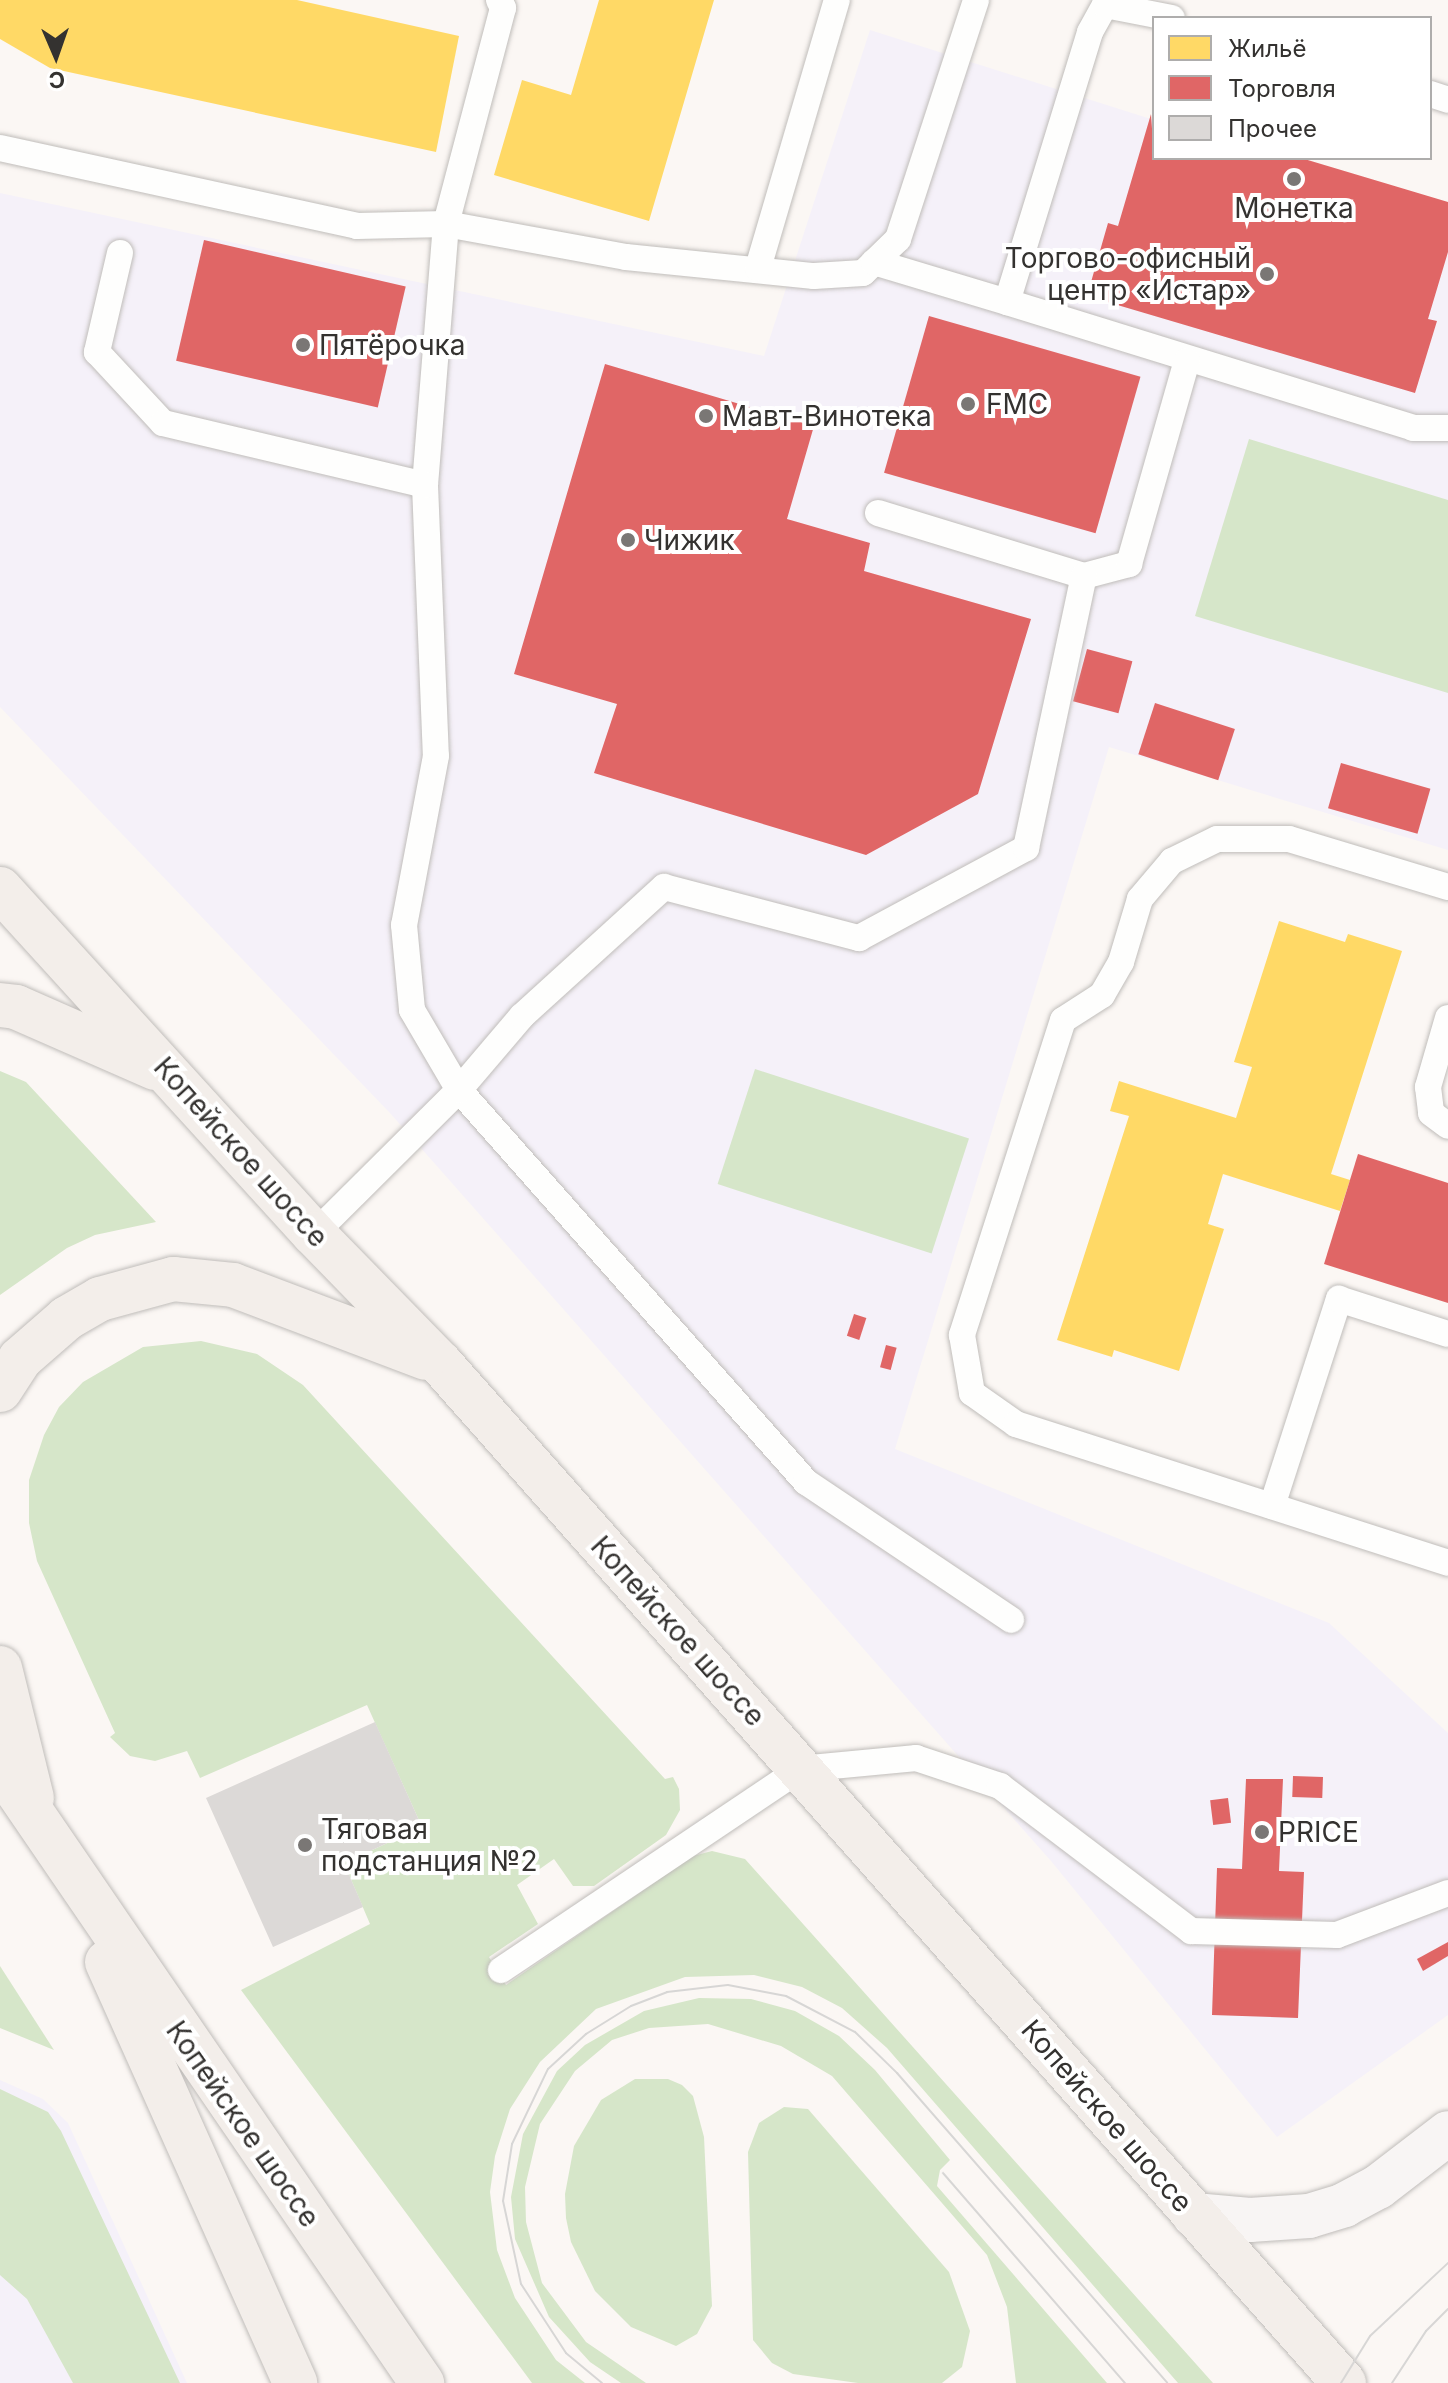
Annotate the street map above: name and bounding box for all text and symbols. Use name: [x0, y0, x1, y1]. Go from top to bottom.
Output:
north arrow: [16, 16, 96, 96]
legend: [1152, 16, 1432, 160]
text: Жильё: [1228, 34, 1306, 63]
text: С: [48, 67, 65, 93]
text: Торговля: [1228, 74, 1336, 103]
text: Прочее: [1228, 114, 1317, 143]
marker: Монетка: [1285, 170, 1303, 188]
place label: Монетка: [1234, 191, 1354, 225]
place label: Торгово-офисный центр «Истар»: [1005, 241, 1251, 307]
marker: Торгово-офисный центр «Истар»: [1258, 265, 1276, 283]
place label: Пятёрочка: [319, 328, 466, 362]
marker: Пятёрочка: [294, 336, 312, 354]
place label: FMC: [986, 387, 1048, 421]
marker: FMC: [957, 393, 979, 415]
place label: Мавт-Винотека: [722, 399, 932, 433]
marker: Мавт-Винотека: [697, 407, 715, 425]
place label: Чижик: [644, 523, 735, 557]
marker: Чижик: [619, 531, 637, 549]
street label: Копейское шоссе: [147, 1050, 335, 1254]
street label: Копейское шоссе: [584, 1529, 772, 1733]
place label: Тяговая подстанция №2: [321, 1812, 537, 1878]
place label: PRICE: [1278, 1815, 1359, 1849]
marker: PRICE: [1253, 1823, 1271, 1841]
marker: Тяговая подстанция №2: [296, 1836, 314, 1854]
street label: Копейское шоссе: [1014, 2013, 1200, 2219]
street label: Копейское шоссе: [159, 2015, 327, 2233]

